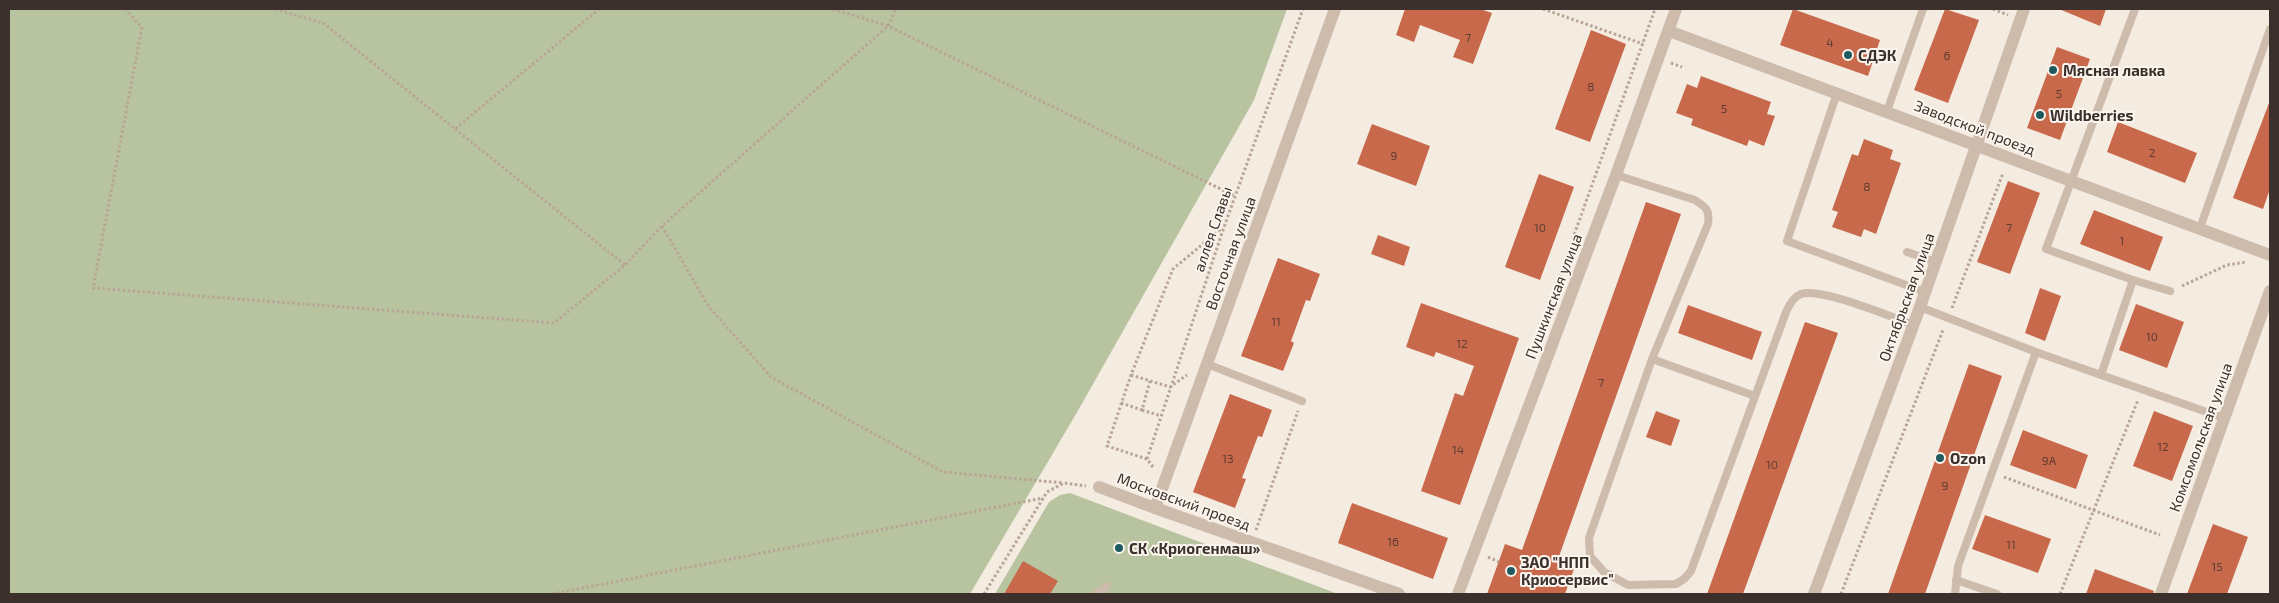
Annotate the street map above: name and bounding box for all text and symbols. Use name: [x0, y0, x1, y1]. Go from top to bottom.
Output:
house number: 7: [1465, 30, 1471, 44]
house number: 4: [1826, 35, 1834, 49]
place label: СДЭК: [1858, 46, 1897, 64]
house number: 6: [1944, 48, 1951, 62]
marker: СДЭК: [1842, 49, 1854, 61]
place label: Мясная лавка: [2063, 61, 2165, 79]
marker: Мясная лавка: [2047, 64, 2059, 76]
house number: 8: [1587, 79, 1595, 93]
house number: 5: [2056, 86, 2062, 100]
street label: Заводской проезд: [1912, 96, 2038, 158]
house number: 5: [1721, 101, 1727, 115]
place label: Wildberries: [2050, 106, 2133, 124]
marker: Wildberries: [2034, 109, 2046, 121]
house number: 2: [2149, 145, 2156, 159]
house number: 9: [1391, 148, 1398, 162]
house number: 8: [1863, 179, 1871, 193]
street label: аллея Славы: [1189, 184, 1235, 274]
street label: Восточная улица: [1201, 194, 1260, 313]
house number: 10: [1534, 220, 1546, 234]
house number: 7: [2006, 220, 2012, 234]
street label: Октябрьская улица: [1874, 230, 1939, 364]
street label: Пушкинская улица: [1521, 231, 1586, 362]
house number: 1: [2120, 233, 2124, 247]
house number: 11: [1271, 314, 1281, 328]
house number: 10: [2146, 329, 2158, 343]
house number: 12: [1456, 336, 1468, 350]
street label: Комсомольская улица: [2165, 360, 2236, 514]
house number: 7: [1598, 375, 1604, 389]
house number: 12: [2157, 439, 2169, 453]
house number: 14: [1452, 442, 1464, 456]
place label: Ozon: [1950, 449, 1986, 467]
house number: 13: [1222, 451, 1234, 465]
marker: Ozon: [1934, 452, 1946, 464]
house number: 9А: [2042, 453, 2057, 467]
house number: 10: [1766, 457, 1778, 471]
street label: Московский проезд: [1115, 469, 1253, 534]
house number: 9: [1942, 478, 1949, 492]
house number: 16: [1387, 534, 1399, 548]
house number: 11: [2006, 537, 2016, 551]
place label: СК «Криогенмаш»: [1129, 539, 1261, 557]
marker: СК «Криогенмаш»: [1113, 542, 1125, 554]
place label: ЗАО "НПП Криосервис": [1521, 553, 1614, 588]
house number: 15: [2211, 559, 2223, 573]
marker: ЗАО "НПП Криосервис": [1505, 565, 1517, 577]

